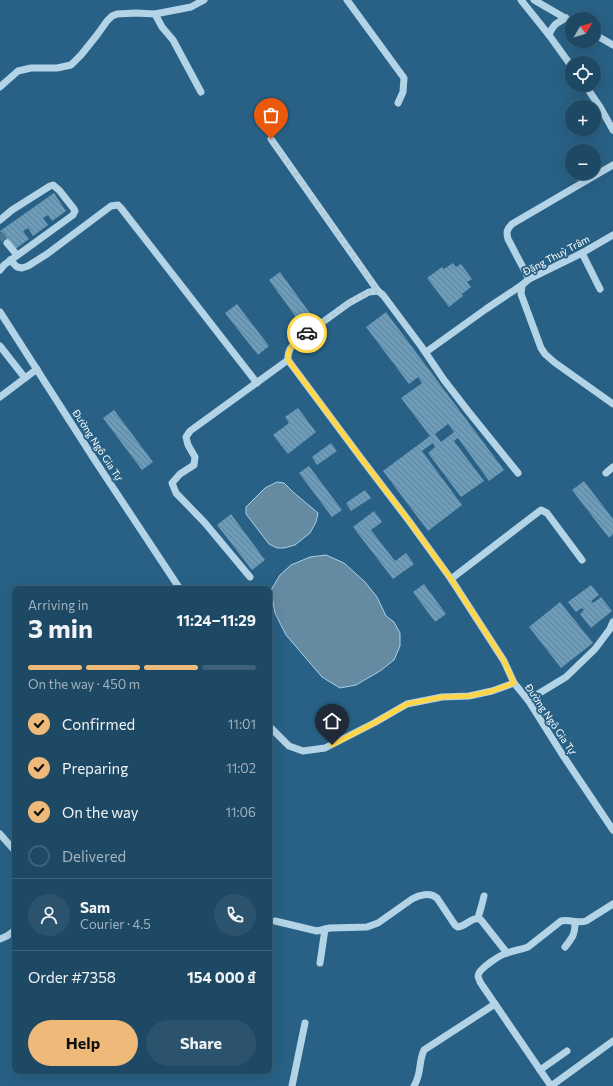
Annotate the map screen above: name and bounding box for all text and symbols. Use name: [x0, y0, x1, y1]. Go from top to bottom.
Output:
north arrow: [565, 12, 601, 48]
map controls: [565, 12, 601, 180]
button: locate: [565, 56, 601, 92]
pin: [254, 98, 288, 139]
button: +: [565, 100, 601, 136]
icon: bag: [260, 104, 282, 126]
button: −: [565, 144, 601, 180]
street label: Đặng Thuỳ Trâm: [520, 232, 591, 278]
courier: [287, 313, 327, 353]
icon: car: [296, 322, 318, 344]
street label: Đường Ngô Gia Tự: [70, 406, 126, 484]
text: Arriving in: [28, 597, 88, 613]
text: 11:24–11:29: [176, 611, 256, 629]
text: 3 min: [28, 612, 93, 643]
text: On the way · 450 m: [28, 676, 140, 692]
street label: Đường Ngô Gia Tự: [522, 680, 579, 757]
pin: [315, 704, 349, 745]
icon: home: [321, 710, 343, 732]
icon: check: [28, 713, 50, 735]
text: Confirmed: [62, 715, 135, 733]
text: 11:01: [228, 716, 256, 732]
icon: check: [28, 757, 50, 779]
text: Preparing: [62, 759, 128, 777]
text: 11:02: [226, 760, 256, 776]
icon: check: [28, 801, 50, 823]
text: On the way: [62, 803, 139, 821]
text: 11:06: [225, 804, 256, 820]
text: Delivered: [62, 847, 126, 865]
button: person: [28, 894, 70, 936]
button: phone: [214, 894, 256, 936]
text: Sam: [80, 898, 110, 916]
text: Courier · 4.5: [80, 916, 151, 932]
text: Order #7358: [28, 968, 116, 986]
text: 154 000 ₫: [187, 968, 256, 986]
button: Help: [28, 1020, 138, 1066]
button: Share: [146, 1020, 256, 1066]

